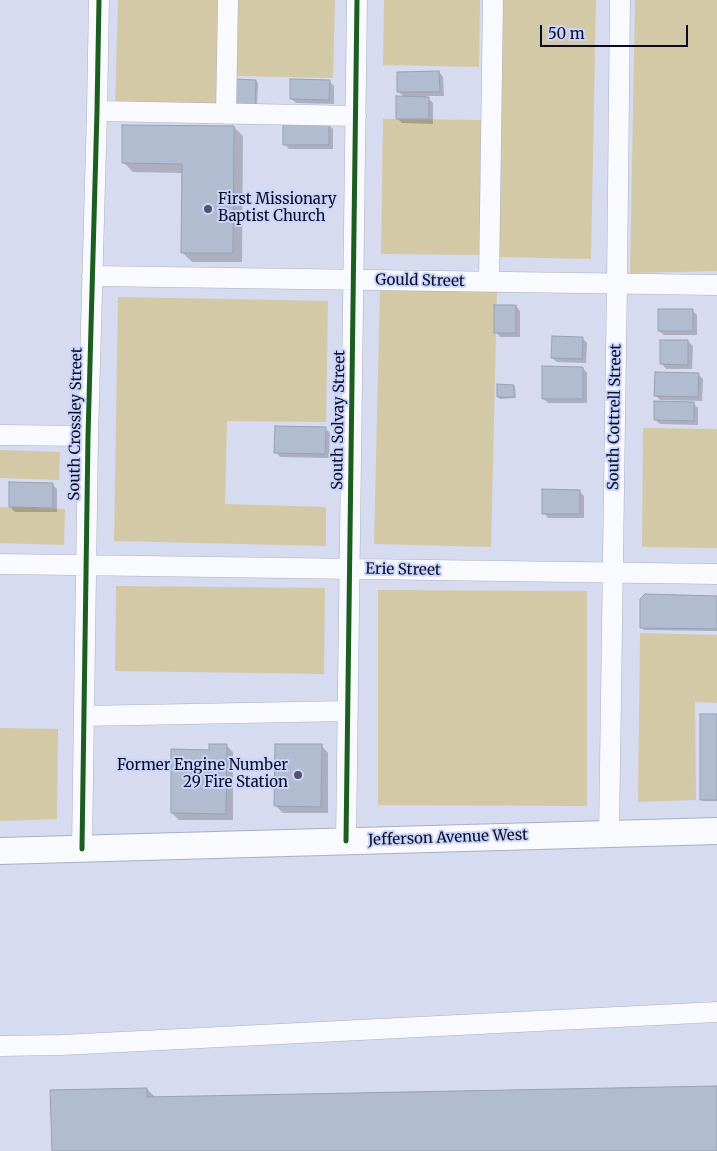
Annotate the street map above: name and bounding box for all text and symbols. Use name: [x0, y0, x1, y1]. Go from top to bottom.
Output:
scale bar: [542, 15, 690, 47]
text: 50 m: [548, 24, 585, 43]
place label: First Missionary Baptist Church: [218, 191, 337, 226]
marker: First Missionary Baptist Church: [202, 203, 214, 215]
street label: Gould Street: [375, 271, 465, 291]
street label: South Cottrell Street: [605, 344, 625, 490]
street label: South Crossley Street: [66, 347, 86, 501]
street label: South Solvay Street: [329, 350, 349, 490]
street label: Erie Street: [365, 560, 441, 580]
place label: Former Engine Number 29 Fire Station: [117, 757, 288, 792]
marker: Former Engine Number 29 Fire Station: [292, 769, 304, 781]
street label: Jefferson Avenue West: [368, 826, 528, 850]

